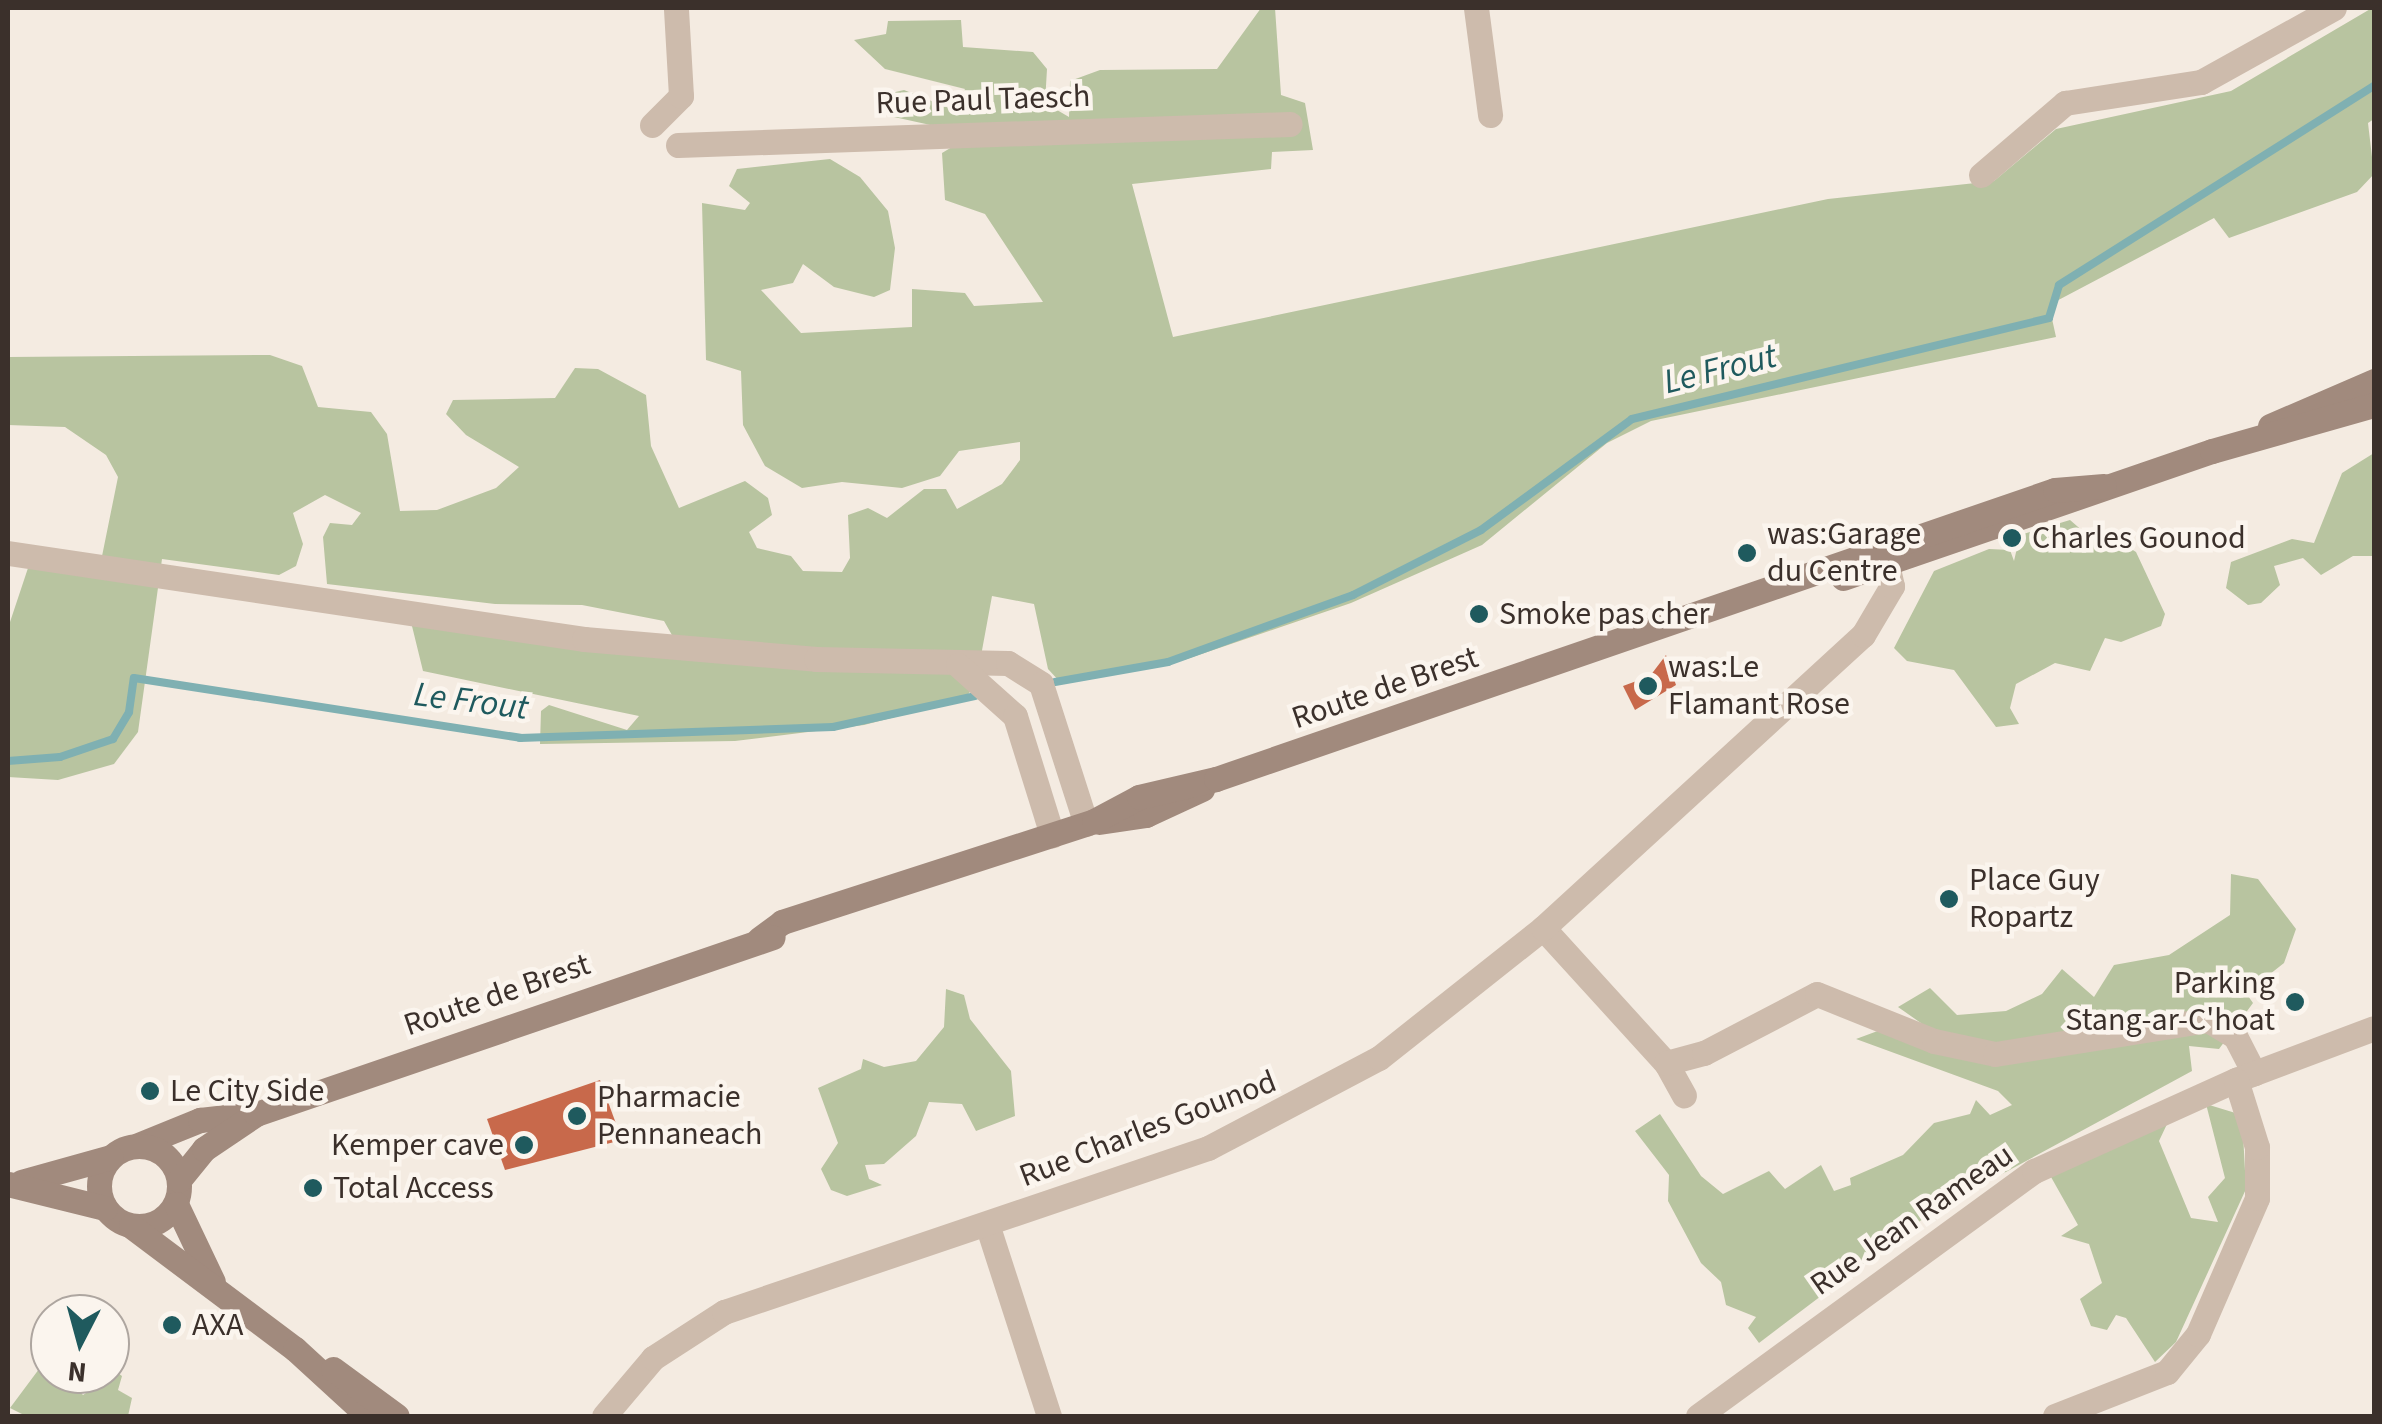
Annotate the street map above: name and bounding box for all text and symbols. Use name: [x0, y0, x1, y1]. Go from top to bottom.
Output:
street label: Rue Paul Taesch: [875, 77, 1091, 123]
water label: Le Frout: [1659, 335, 1781, 403]
place label: was:Garage du Centre: [1767, 516, 1921, 591]
place label: Charles Gounod: [2032, 519, 2246, 557]
marker: Charles Gounod: [2001, 527, 2023, 549]
marker: was:Garage du Centre: [1736, 542, 1758, 564]
place label: Smoke pas cher: [1499, 595, 1710, 633]
marker: Smoke pas cher: [1468, 603, 1490, 625]
street label: Route de Brest: [1287, 638, 1483, 738]
place label: was:Le Flamant Rose: [1668, 649, 1850, 724]
water label: Le Frout: [412, 673, 530, 729]
marker: was:Le Flamant Rose: [1637, 675, 1659, 697]
place label: Place Guy Ropartz: [1969, 862, 2100, 937]
marker: Place Guy Ropartz: [1938, 888, 1960, 910]
street label: Route de Brest: [399, 945, 595, 1045]
place label: Parking Stang-ar-C'hoat: [2065, 965, 2275, 1040]
marker: Parking Stang-ar-C'hoat: [2284, 991, 2306, 1013]
street label: Rue Charles Gounod: [1014, 1062, 1282, 1196]
place label: Le City Side: [170, 1072, 324, 1110]
place label: Pharmacie Pennaneach: [597, 1079, 762, 1154]
marker: Le City Side: [139, 1080, 161, 1102]
marker: Pharmacie Pennaneach: [566, 1105, 588, 1127]
place label: Kemper cave: [331, 1126, 504, 1164]
marker: Kemper cave: [513, 1134, 535, 1156]
street label: Rue Jean Rameau: [1803, 1136, 2021, 1304]
place label: Total Access: [333, 1169, 494, 1207]
marker: Total Access: [302, 1177, 324, 1199]
north arrow: [30, 1294, 130, 1394]
place label: AXA: [192, 1306, 243, 1344]
marker: AXA: [161, 1314, 183, 1336]
text: N: [66, 1351, 88, 1393]

